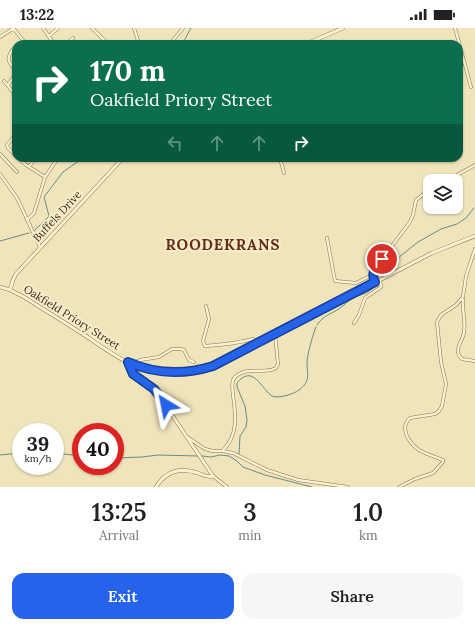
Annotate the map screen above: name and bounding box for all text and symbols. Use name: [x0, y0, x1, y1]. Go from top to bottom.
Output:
text: 13:22: [20, 5, 54, 24]
text: 170 m: [90, 53, 165, 89]
icon: right: [24, 56, 76, 108]
text: Oakfield Priory Street: [90, 88, 272, 111]
icon: left: [164, 132, 186, 154]
icon: ahead: [206, 132, 228, 154]
icon: ahead: [248, 132, 270, 154]
icon: right: [290, 132, 312, 154]
map controls: [423, 174, 463, 214]
button: layers: [423, 174, 463, 214]
street label: Buffels Drive: [30, 187, 84, 245]
district label: ROODEKRANS: [165, 235, 281, 254]
pin: [365, 242, 399, 276]
icon: arrive: [371, 248, 393, 270]
street label: Oakfield Priory Street: [21, 282, 124, 353]
position arrow: [145, 384, 187, 426]
speed limit sign: 40: [72, 423, 124, 475]
text: 39: [27, 431, 49, 456]
text: km/h: [24, 452, 52, 465]
text: 13:25: [92, 497, 146, 528]
text: 3: [243, 497, 257, 528]
text: 1.0: [353, 497, 383, 528]
text: Arrival: [99, 527, 139, 544]
text: min: [238, 527, 261, 544]
text: km: [359, 527, 378, 544]
button: Exit: [12, 573, 234, 619]
button: Share: [242, 573, 463, 619]

